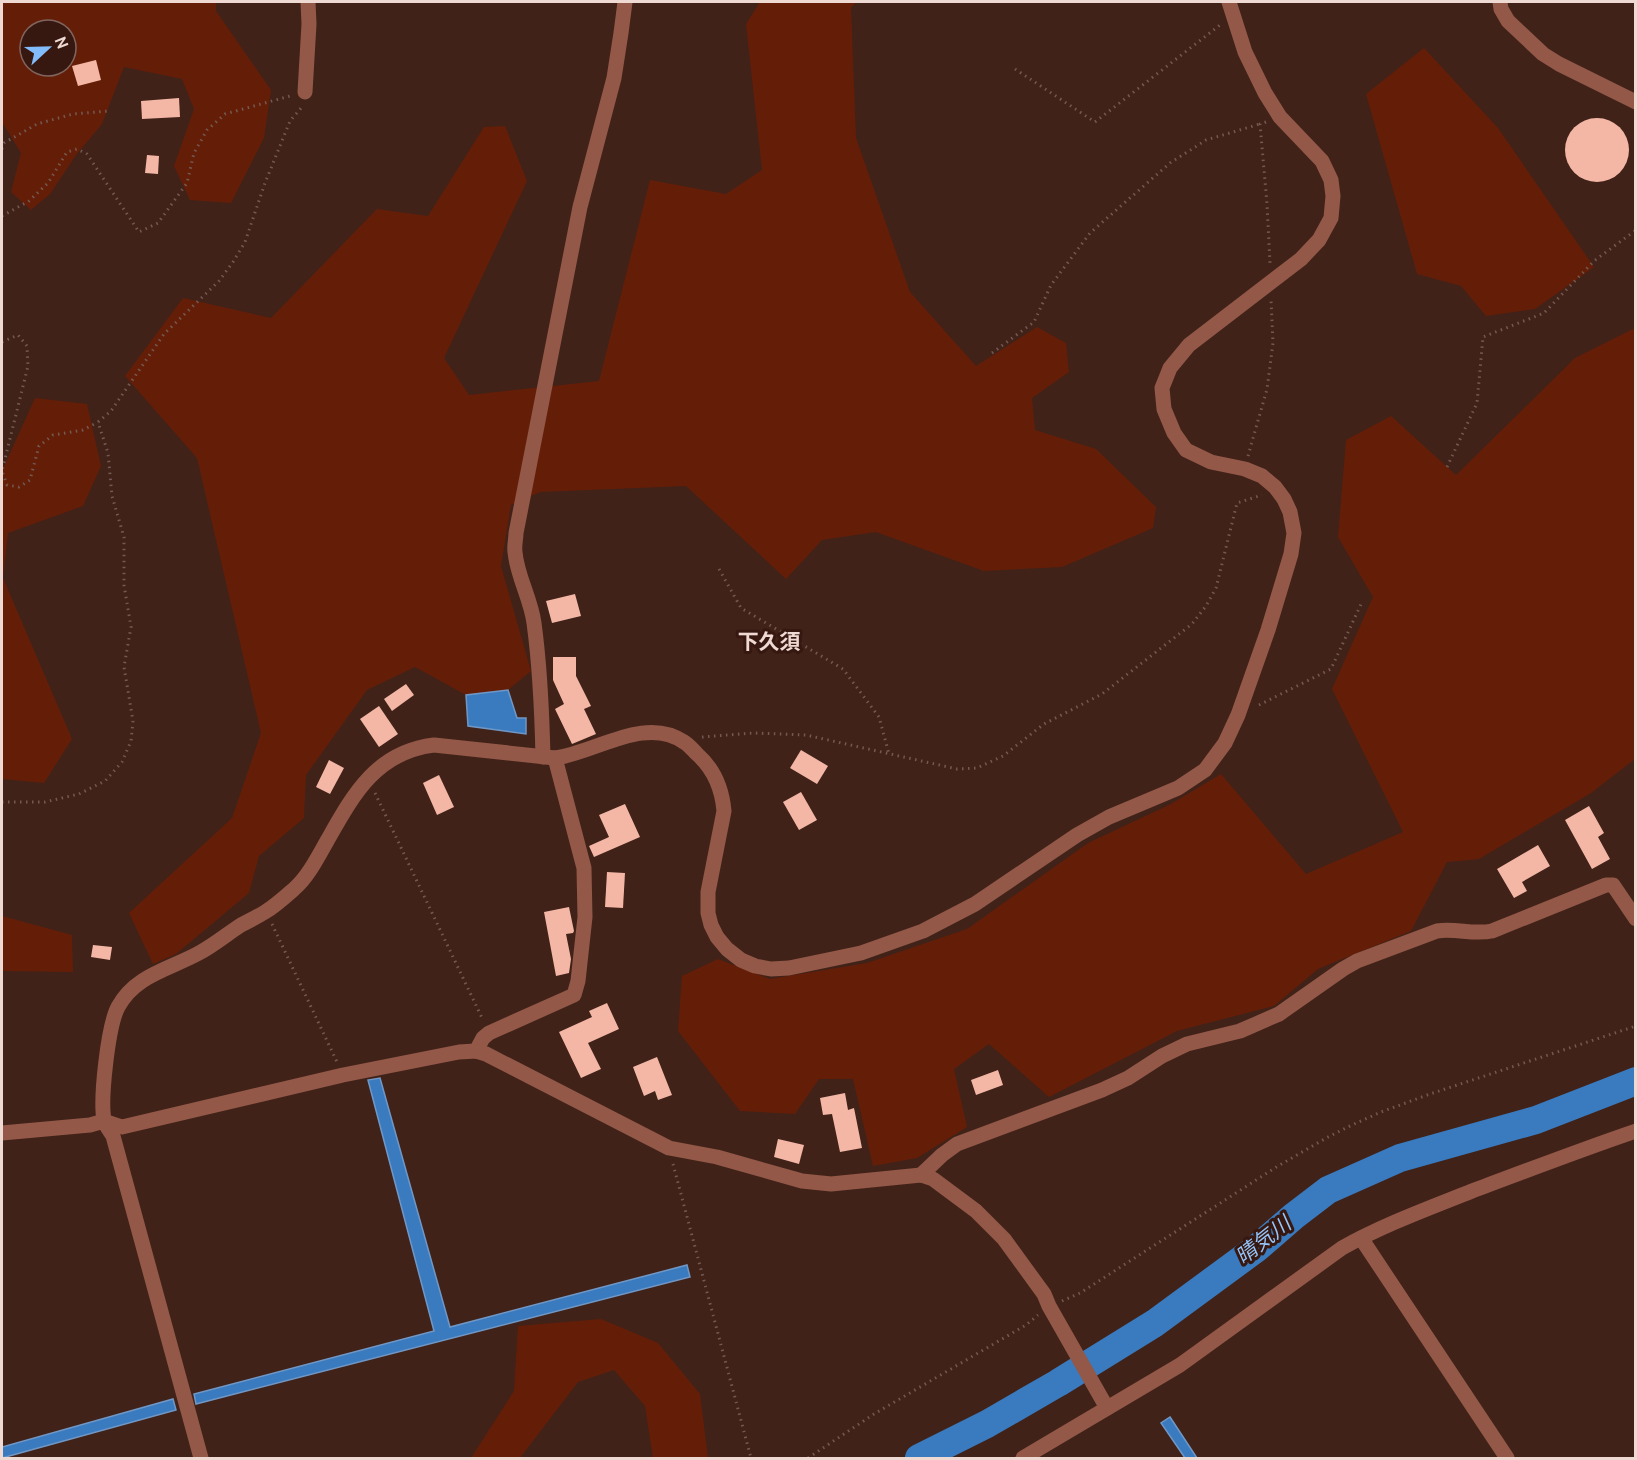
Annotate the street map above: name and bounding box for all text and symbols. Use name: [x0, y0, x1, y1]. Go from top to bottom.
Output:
north arrow: [18, 18, 78, 78]
text: N: [51, 34, 72, 51]
district label: 下久須: [738, 629, 801, 654]
water label: 晴気川: [1230, 1210, 1297, 1269]

